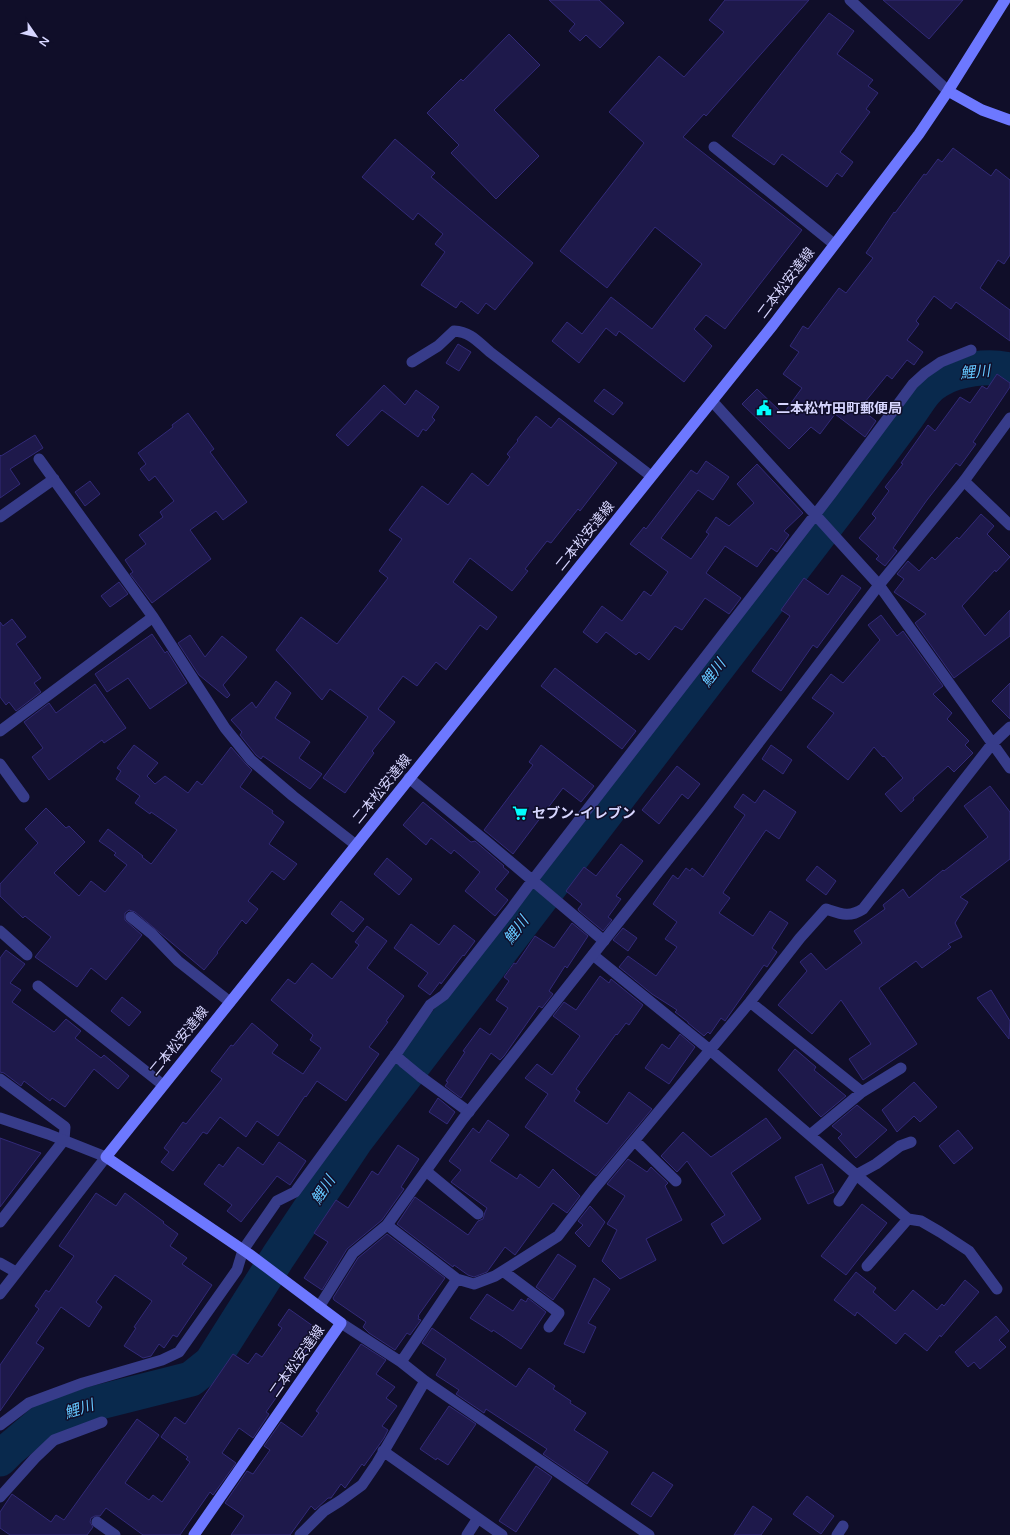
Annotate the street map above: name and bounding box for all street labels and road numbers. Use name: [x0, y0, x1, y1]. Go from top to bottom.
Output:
street label: 二本松安達線: [754, 244, 818, 322]
street label: 二本松安達線: [552, 498, 618, 574]
street label: 二本松安達線: [349, 751, 415, 827]
street label: 二本松安達線: [146, 1003, 212, 1079]
street label: 二本松安達線: [266, 1322, 328, 1400]

